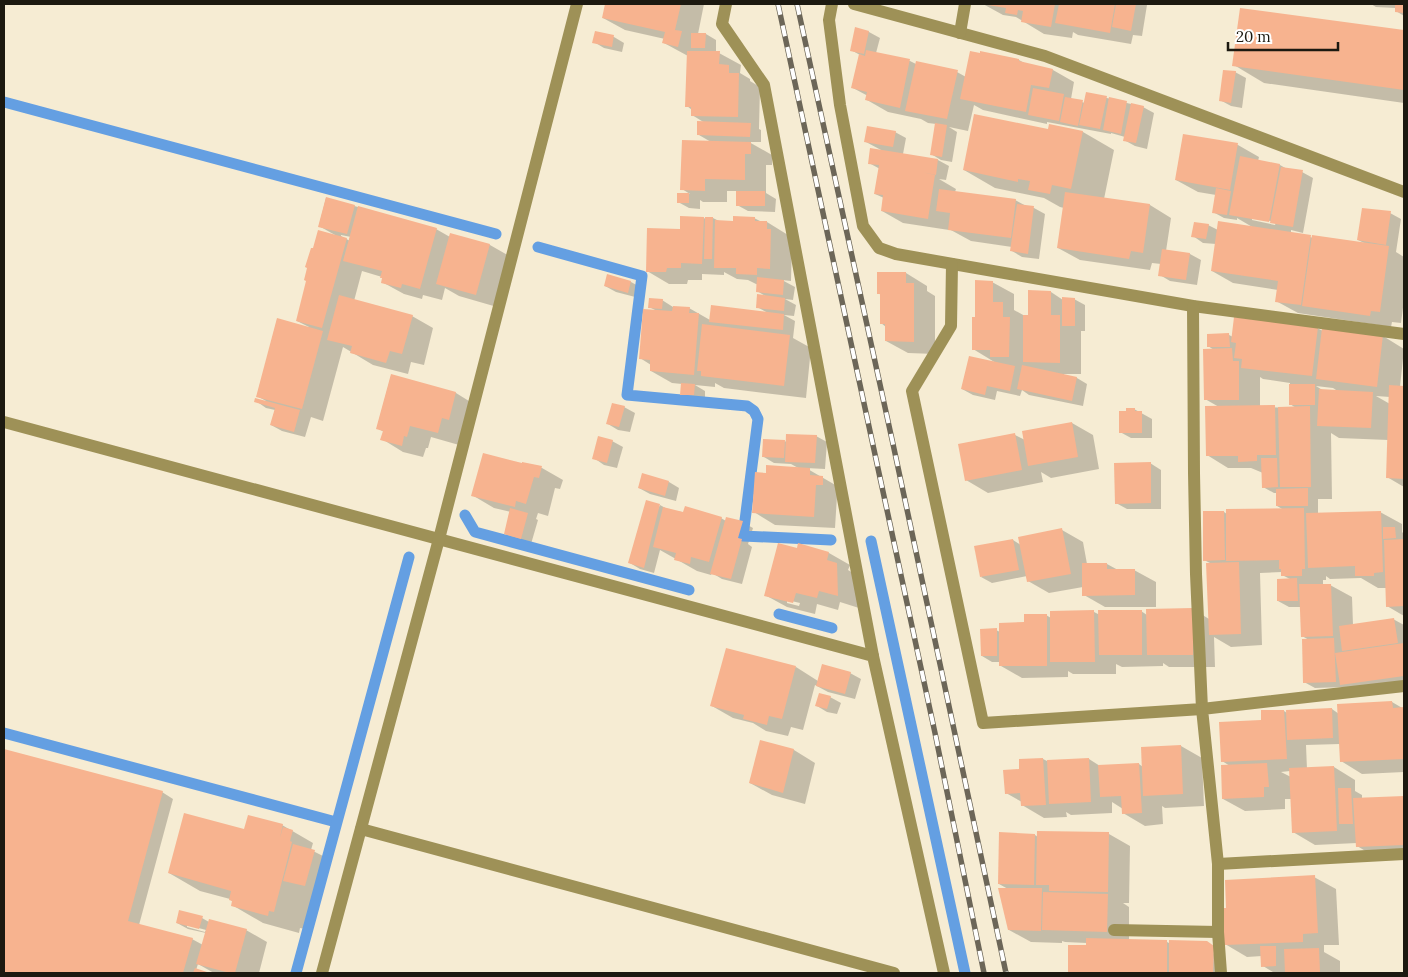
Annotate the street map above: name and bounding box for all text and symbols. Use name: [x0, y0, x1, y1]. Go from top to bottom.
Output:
scale bar: [1228, 20, 1338, 52]
text: 20 m: [1236, 27, 1271, 46]

